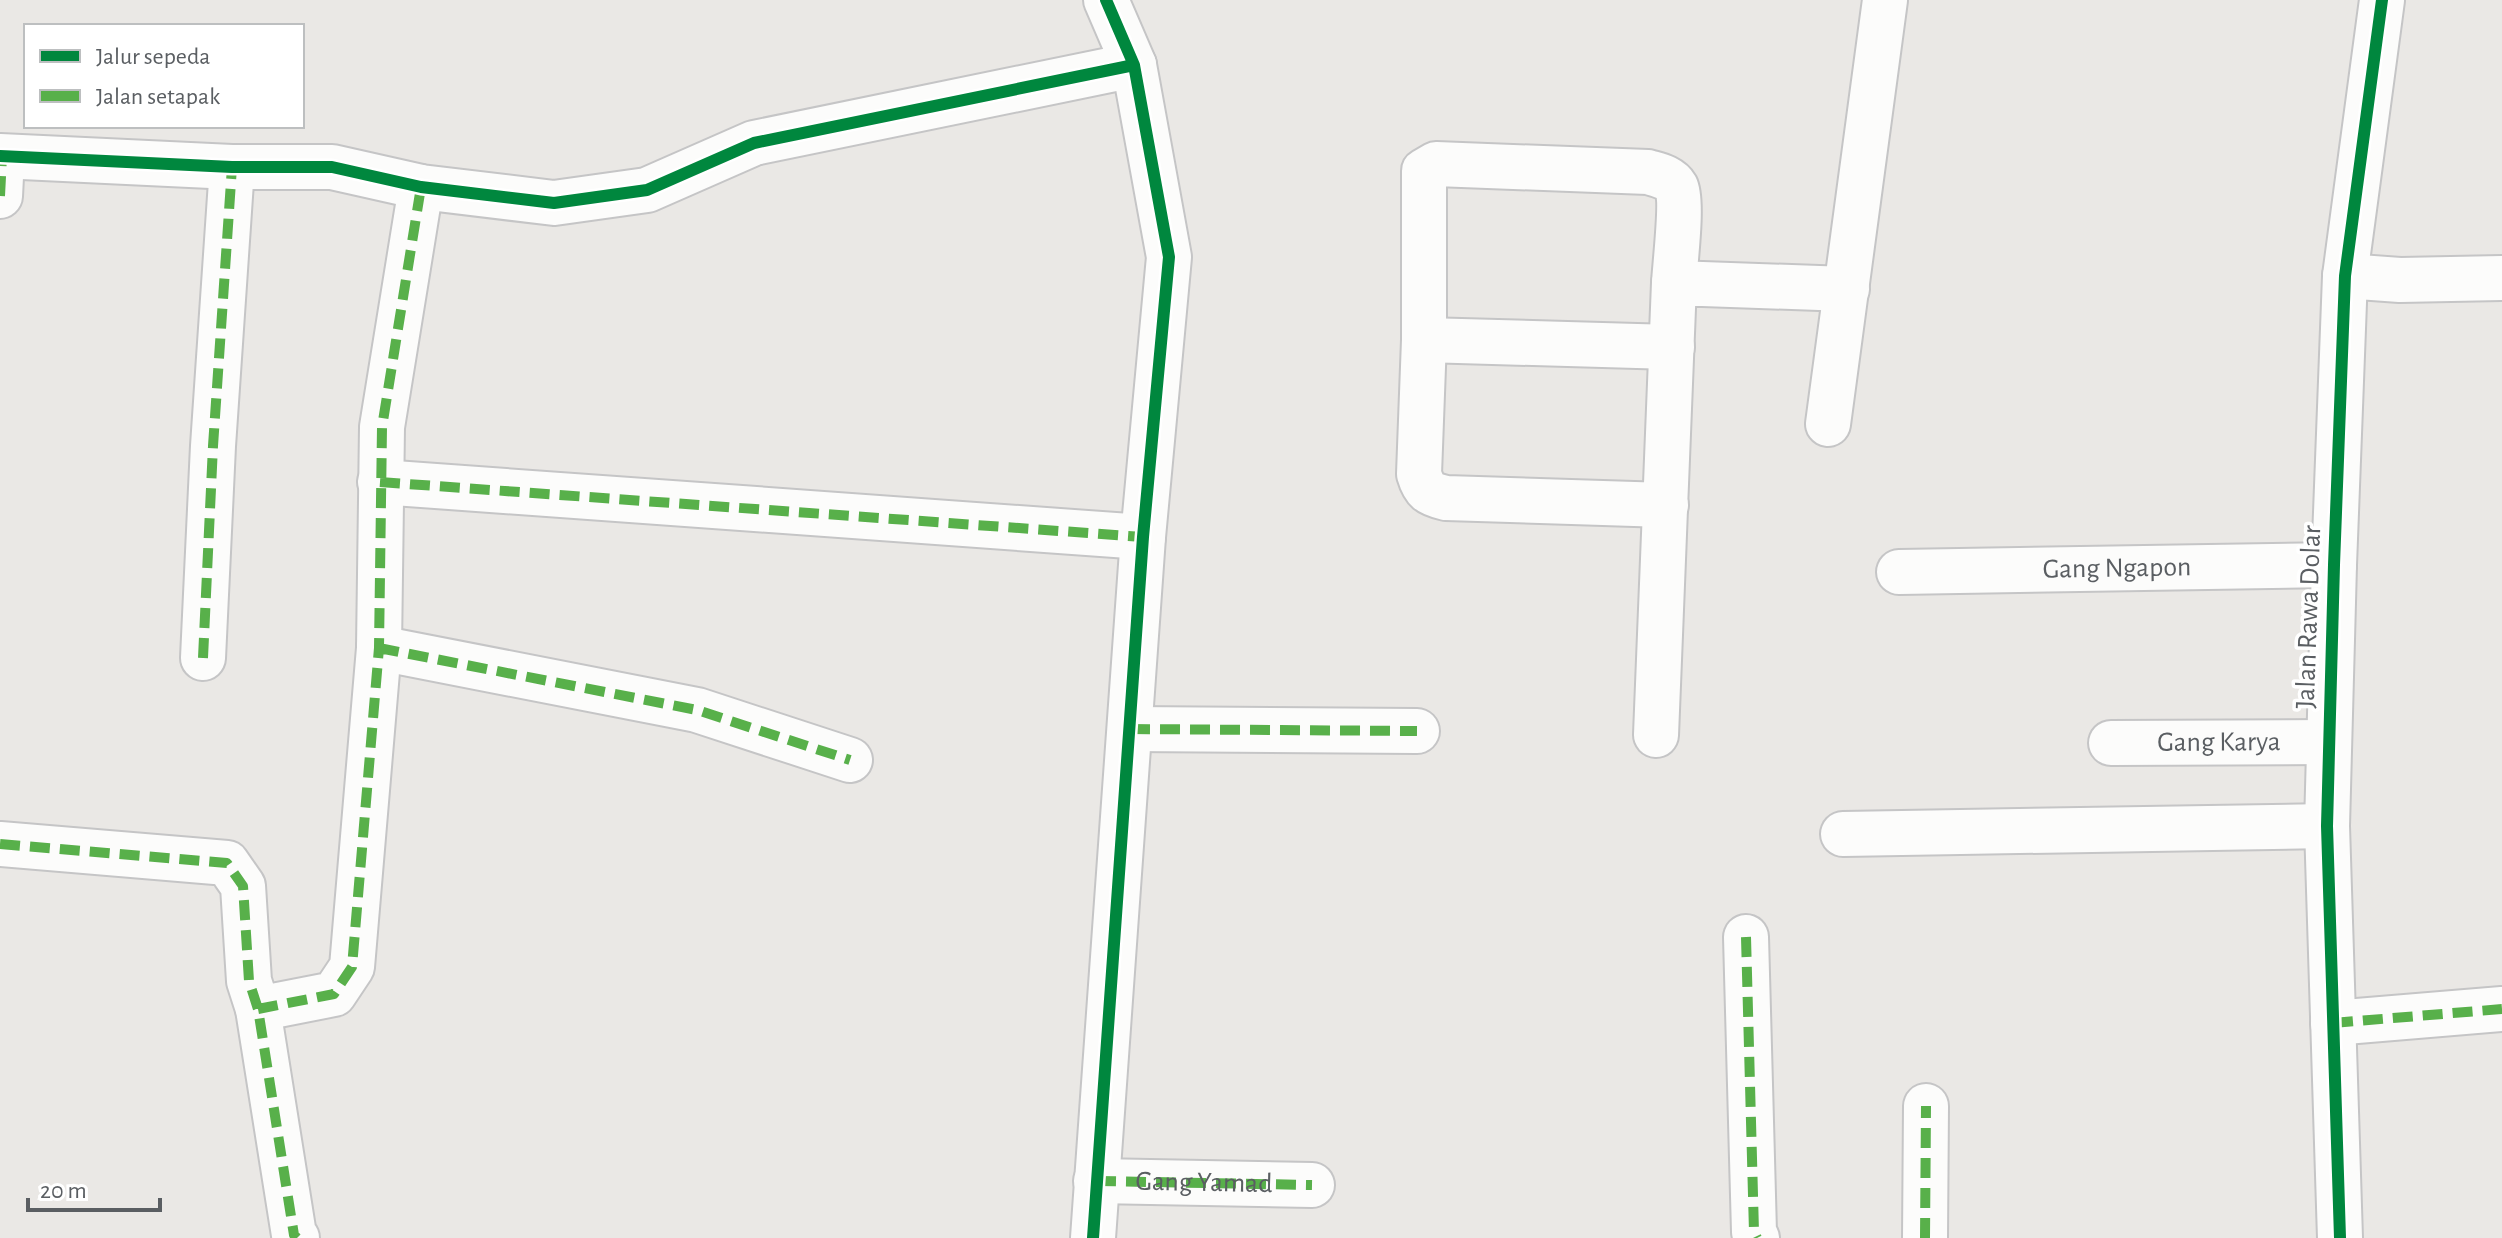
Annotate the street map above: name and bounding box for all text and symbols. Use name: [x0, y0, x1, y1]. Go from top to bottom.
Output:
legend: [24, 24, 304, 128]
text: Jalur sepeda: [96, 45, 210, 69]
text: Jalan setapak: [96, 85, 220, 109]
street label: Jalan Rawa Dolar: [2292, 525, 2326, 709]
street label: Gang Ngapon: [2042, 553, 2192, 584]
street label: Gang Karya: [2157, 728, 2281, 757]
scale bar: [28, 1162, 160, 1212]
street label: Gang Yamad: [1135, 1168, 1273, 1198]
text: 20 m: [40, 1179, 87, 1203]

